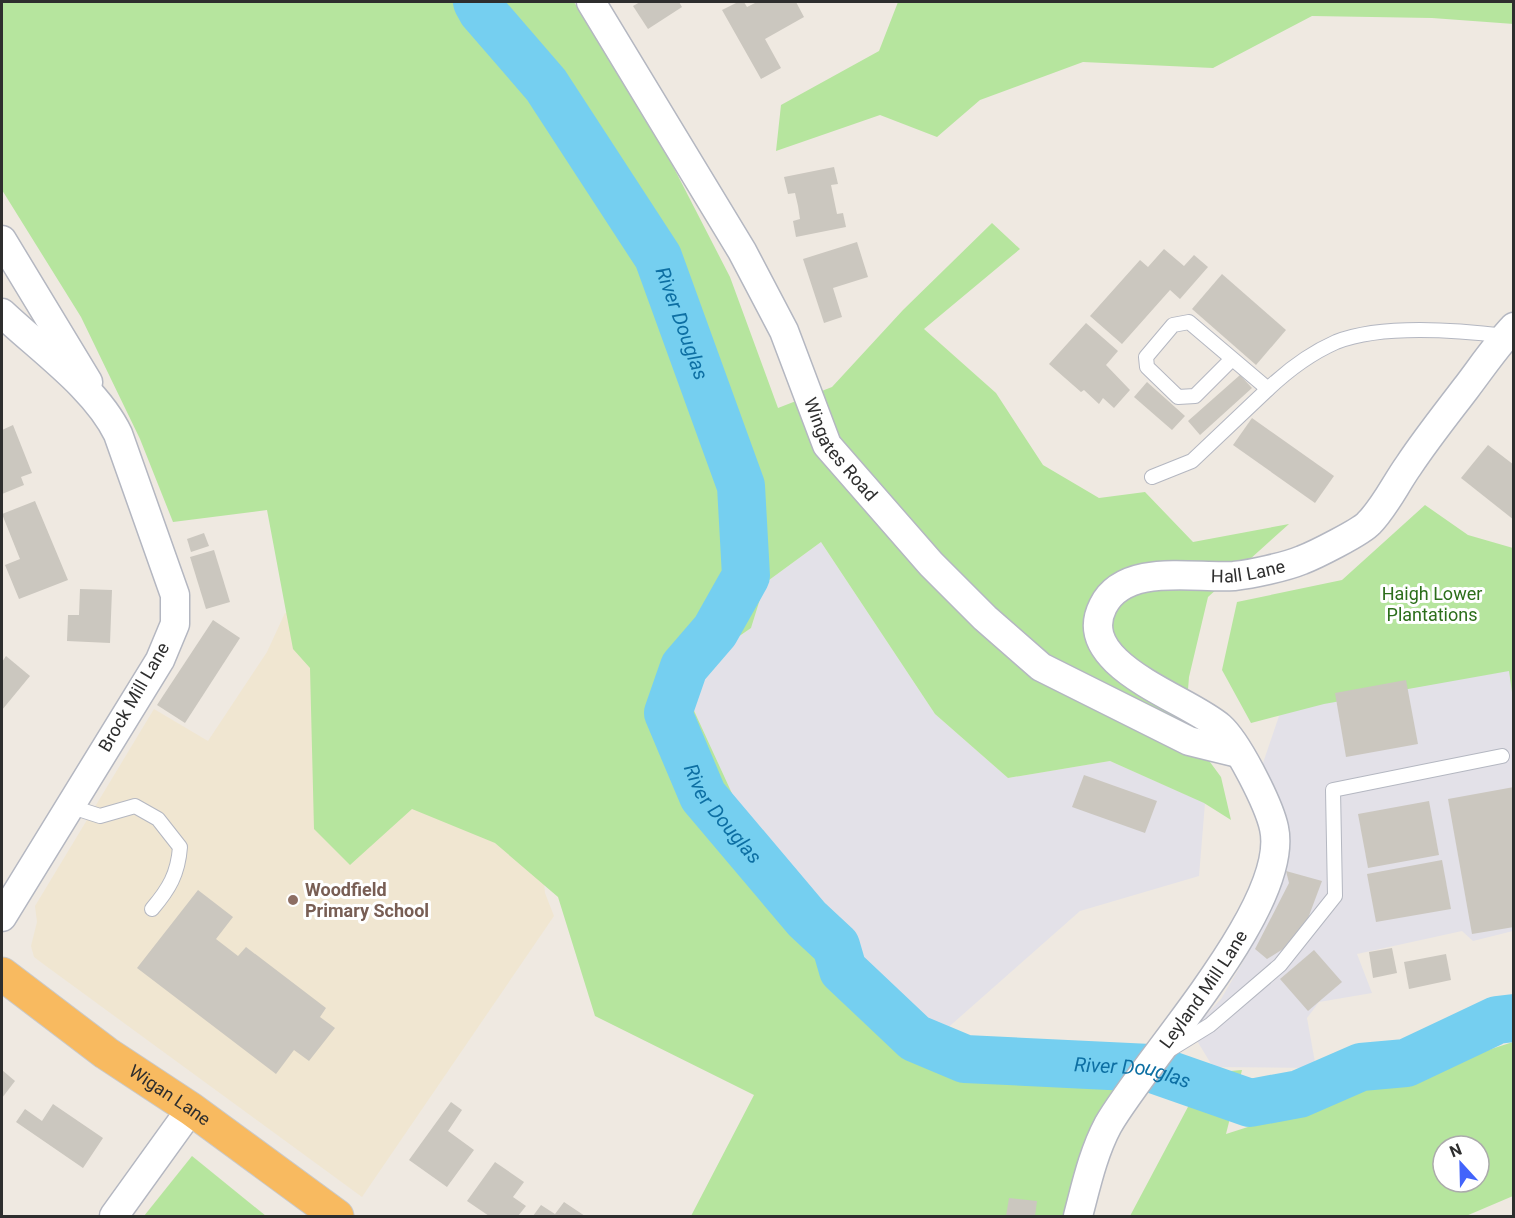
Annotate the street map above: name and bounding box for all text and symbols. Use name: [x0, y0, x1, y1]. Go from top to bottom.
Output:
water label: River Douglas: [651, 264, 714, 383]
street label: Wingates Road: [800, 395, 882, 505]
street label: Hall Lane: [1211, 555, 1287, 586]
park label: Haigh Lower Plantations: [1382, 583, 1482, 625]
street label: Brock Mill Lane: [94, 638, 173, 755]
water label: River Douglas: [679, 760, 767, 868]
place label: Woodfield Primary School: [305, 879, 429, 921]
marker: Woodfield Primary School: [286, 893, 300, 907]
street label: Leyland Mill Lane: [1155, 926, 1251, 1052]
water label: River Douglas: [1074, 1052, 1194, 1093]
street label: Wigan Lane: [125, 1060, 215, 1130]
north arrow: [1431, 1134, 1491, 1194]
text: N: [1447, 1140, 1464, 1161]

